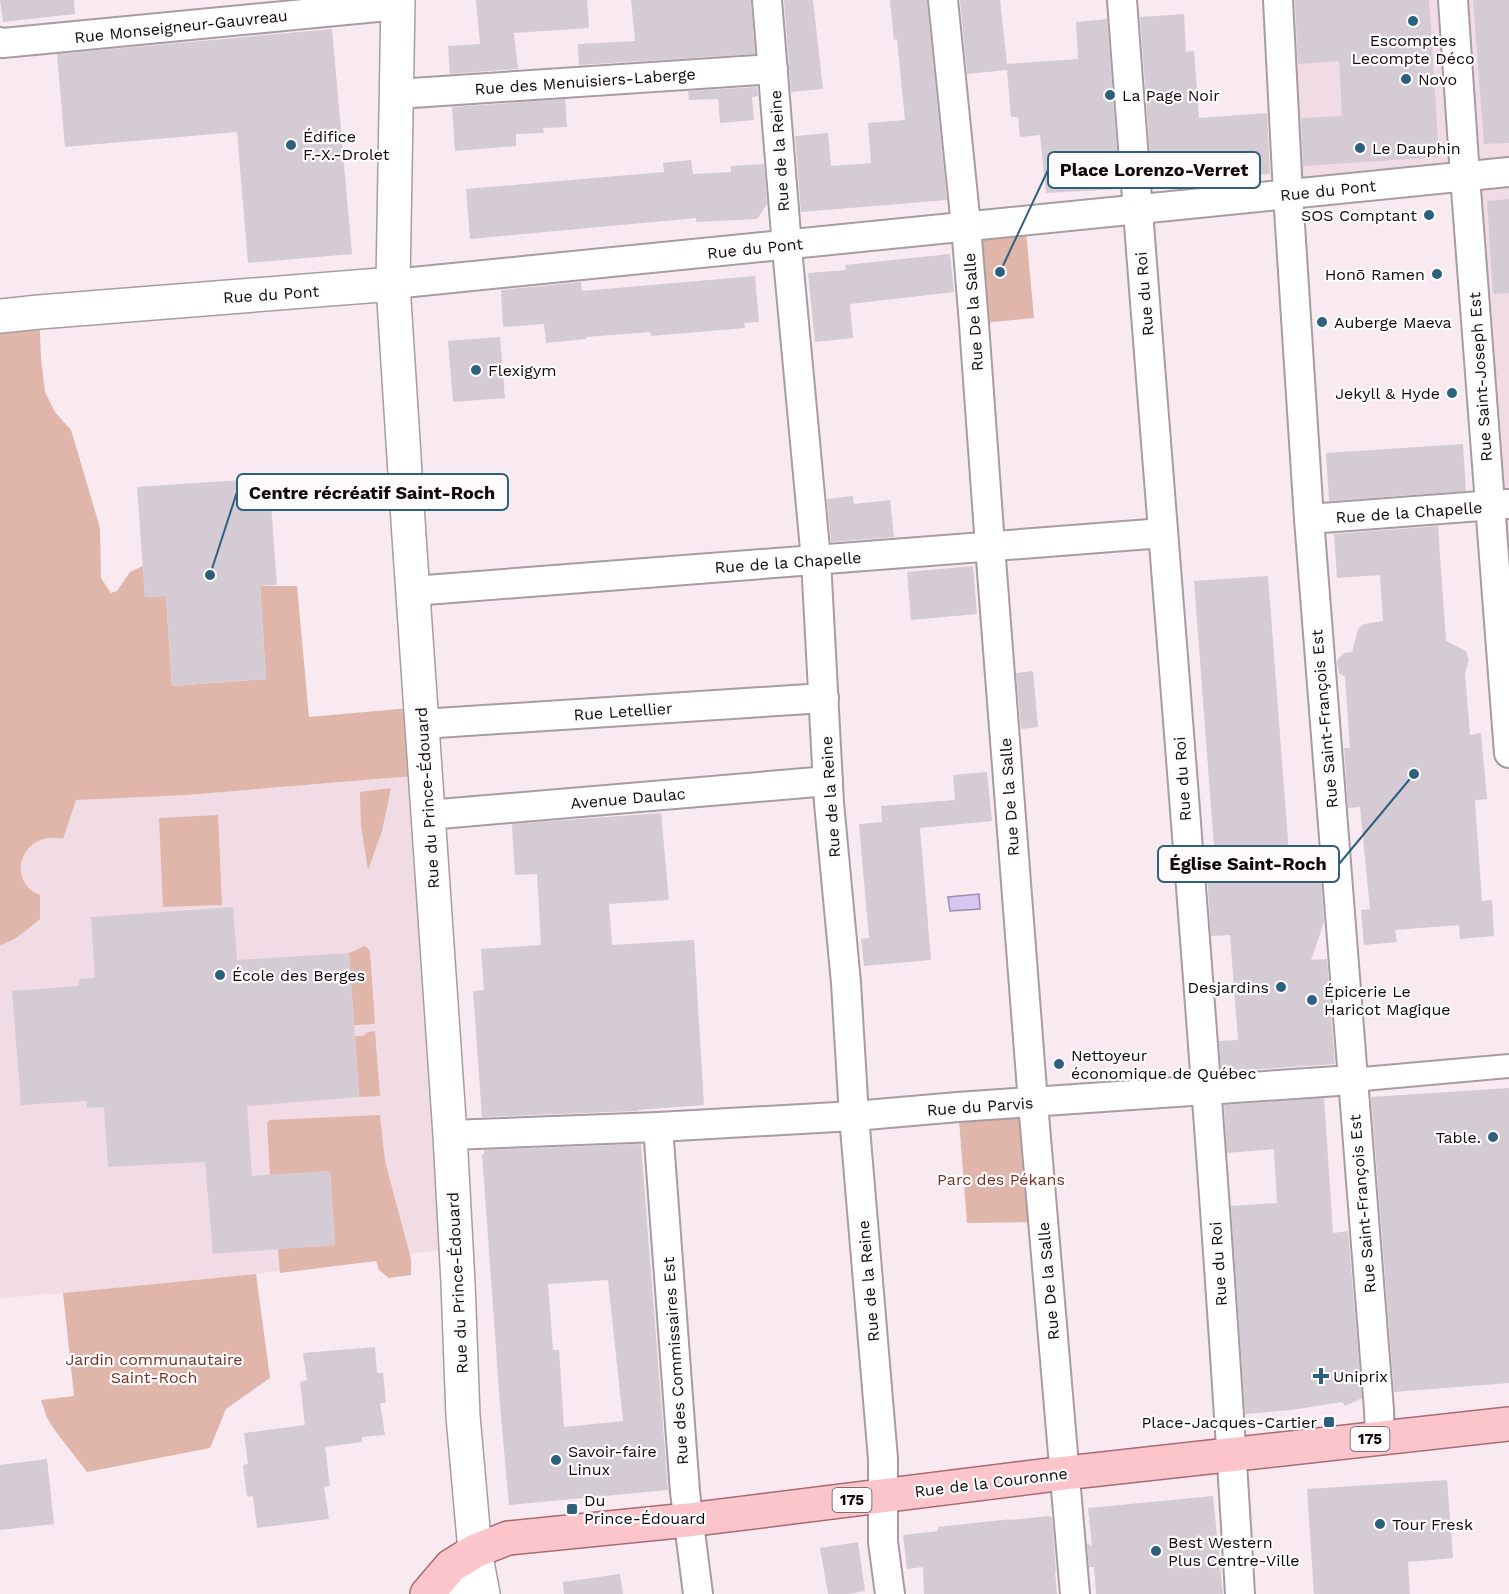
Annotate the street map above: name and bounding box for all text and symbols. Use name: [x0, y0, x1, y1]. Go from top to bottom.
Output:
street label: Rue Monseigneur-Gauvreau: [73, 6, 289, 47]
marker: Escomptes Lecompte Déco: [1406, 14, 1420, 28]
place label: Escomptes Lecompte Déco: [1352, 31, 1474, 68]
street label: Rue des Menuisiers-Laberge: [474, 64, 696, 99]
place label: Novo: [1418, 70, 1457, 89]
marker: Novo: [1399, 72, 1413, 86]
place label: La Page Noir: [1122, 86, 1220, 105]
marker: La Page Noir: [1103, 88, 1117, 102]
street label: Rue de la Reine: [766, 90, 793, 212]
place label: Édifice F.-X.-Drolet: [303, 127, 390, 164]
marker: Édifice F.-X.-Drolet: [284, 138, 298, 152]
place label: Le Dauphin: [1372, 139, 1461, 158]
marker: Le Dauphin: [1353, 141, 1367, 155]
callout: Place Lorenzo-Verret: [1048, 152, 1260, 188]
text: Place Lorenzo-Verret: [1060, 159, 1248, 180]
street label: Rue du Pont: [1279, 176, 1377, 205]
place label: SOS Comptant: [1301, 206, 1417, 225]
marker: SOS Comptant: [1422, 208, 1436, 222]
street label: Rue du Pont: [706, 234, 804, 263]
street label: Rue du Roi: [1131, 251, 1158, 337]
street label: Rue De la Salle: [960, 252, 987, 372]
place label: Honō Ramen: [1325, 265, 1425, 284]
marker: Honō Ramen: [1430, 267, 1444, 281]
street label: Rue du Pont: [222, 282, 320, 307]
street label: Rue Saint-Joseph Est: [1465, 291, 1496, 462]
place label: Auberge Maeva: [1334, 313, 1452, 332]
marker: Auberge Maeva: [1315, 315, 1329, 329]
place label: Flexigym: [488, 361, 556, 380]
marker: Flexigym: [469, 363, 483, 377]
place label: Jekyll & Hyde: [1335, 384, 1440, 403]
marker: Jekyll & Hyde: [1445, 386, 1459, 400]
callout: Centre récréatif Saint-Roch: [237, 474, 508, 510]
text: Centre récréatif Saint-Roch: [249, 482, 495, 503]
street label: Rue de la Chapelle: [1335, 498, 1483, 527]
street label: Rue de la Chapelle: [714, 548, 862, 577]
street label: Rue Saint-François Est: [1307, 629, 1342, 809]
street label: Rue Letellier: [573, 699, 674, 724]
street label: Rue du Prince-Édouard: [412, 707, 443, 889]
street label: Rue de la Reine: [817, 736, 844, 858]
street label: Rue du Roi: [1170, 736, 1195, 822]
street label: Rue De la Salle: [996, 737, 1023, 857]
street label: Avenue Daulac: [570, 784, 686, 813]
callout: Église Saint-Roch: [1158, 846, 1339, 882]
text: Église Saint-Roch: [1169, 853, 1327, 874]
place label: École des Berges: [232, 966, 365, 985]
marker: École des Berges: [213, 968, 227, 982]
place label: Desjardins: [1188, 978, 1269, 997]
marker: Desjardins: [1274, 980, 1288, 994]
place label: Épicerie Le Haricot Magique: [1324, 982, 1451, 1019]
marker: Épicerie Le Haricot Magique: [1305, 993, 1319, 1007]
place label: Nettoyeur économique de Québec: [1071, 1046, 1256, 1083]
marker: Nettoyeur économique de Québec: [1052, 1057, 1066, 1071]
street label: Rue du Parvis: [926, 1093, 1034, 1120]
street label: Rue Saint-François Est: [1345, 1114, 1380, 1294]
place label: Table.: [1435, 1128, 1481, 1147]
marker: Table.: [1486, 1130, 1500, 1144]
park label: Parc des Pékans: [937, 1170, 1065, 1189]
street label: Rue du Prince-Édouard: [443, 1192, 472, 1374]
street label: Rue de la Reine: [854, 1219, 883, 1342]
street label: Rue De la Salle: [1034, 1221, 1063, 1341]
street label: Rue du Roi: [1206, 1221, 1231, 1307]
street label: Rue des Commissaires Est: [659, 1256, 692, 1466]
park label: Jardin communautaire Saint-Roch: [65, 1350, 243, 1387]
place label: Uniprix: [1333, 1367, 1388, 1386]
marker: Uniprix: [1314, 1369, 1328, 1383]
place label: Place-Jacques-Cartier: [1142, 1413, 1317, 1432]
marker: Place-Jacques-Cartier: [1322, 1415, 1336, 1429]
road number: 175: [1350, 1427, 1390, 1451]
place label: Savoir-faire Linux: [568, 1442, 657, 1479]
marker: Savoir-faire Linux: [549, 1453, 563, 1467]
street label: Rue de la Couronne: [913, 1464, 1069, 1501]
road number: 175: [832, 1488, 872, 1512]
place label: Du Prince-Édouard: [584, 1491, 706, 1528]
marker: Du Prince-Édouard: [565, 1502, 579, 1516]
place label: Tour Fresk: [1392, 1515, 1473, 1534]
marker: Tour Fresk: [1373, 1517, 1387, 1531]
place label: Best Western Plus Centre-Ville: [1168, 1533, 1300, 1570]
marker: Best Western Plus Centre-Ville: [1149, 1544, 1163, 1558]

